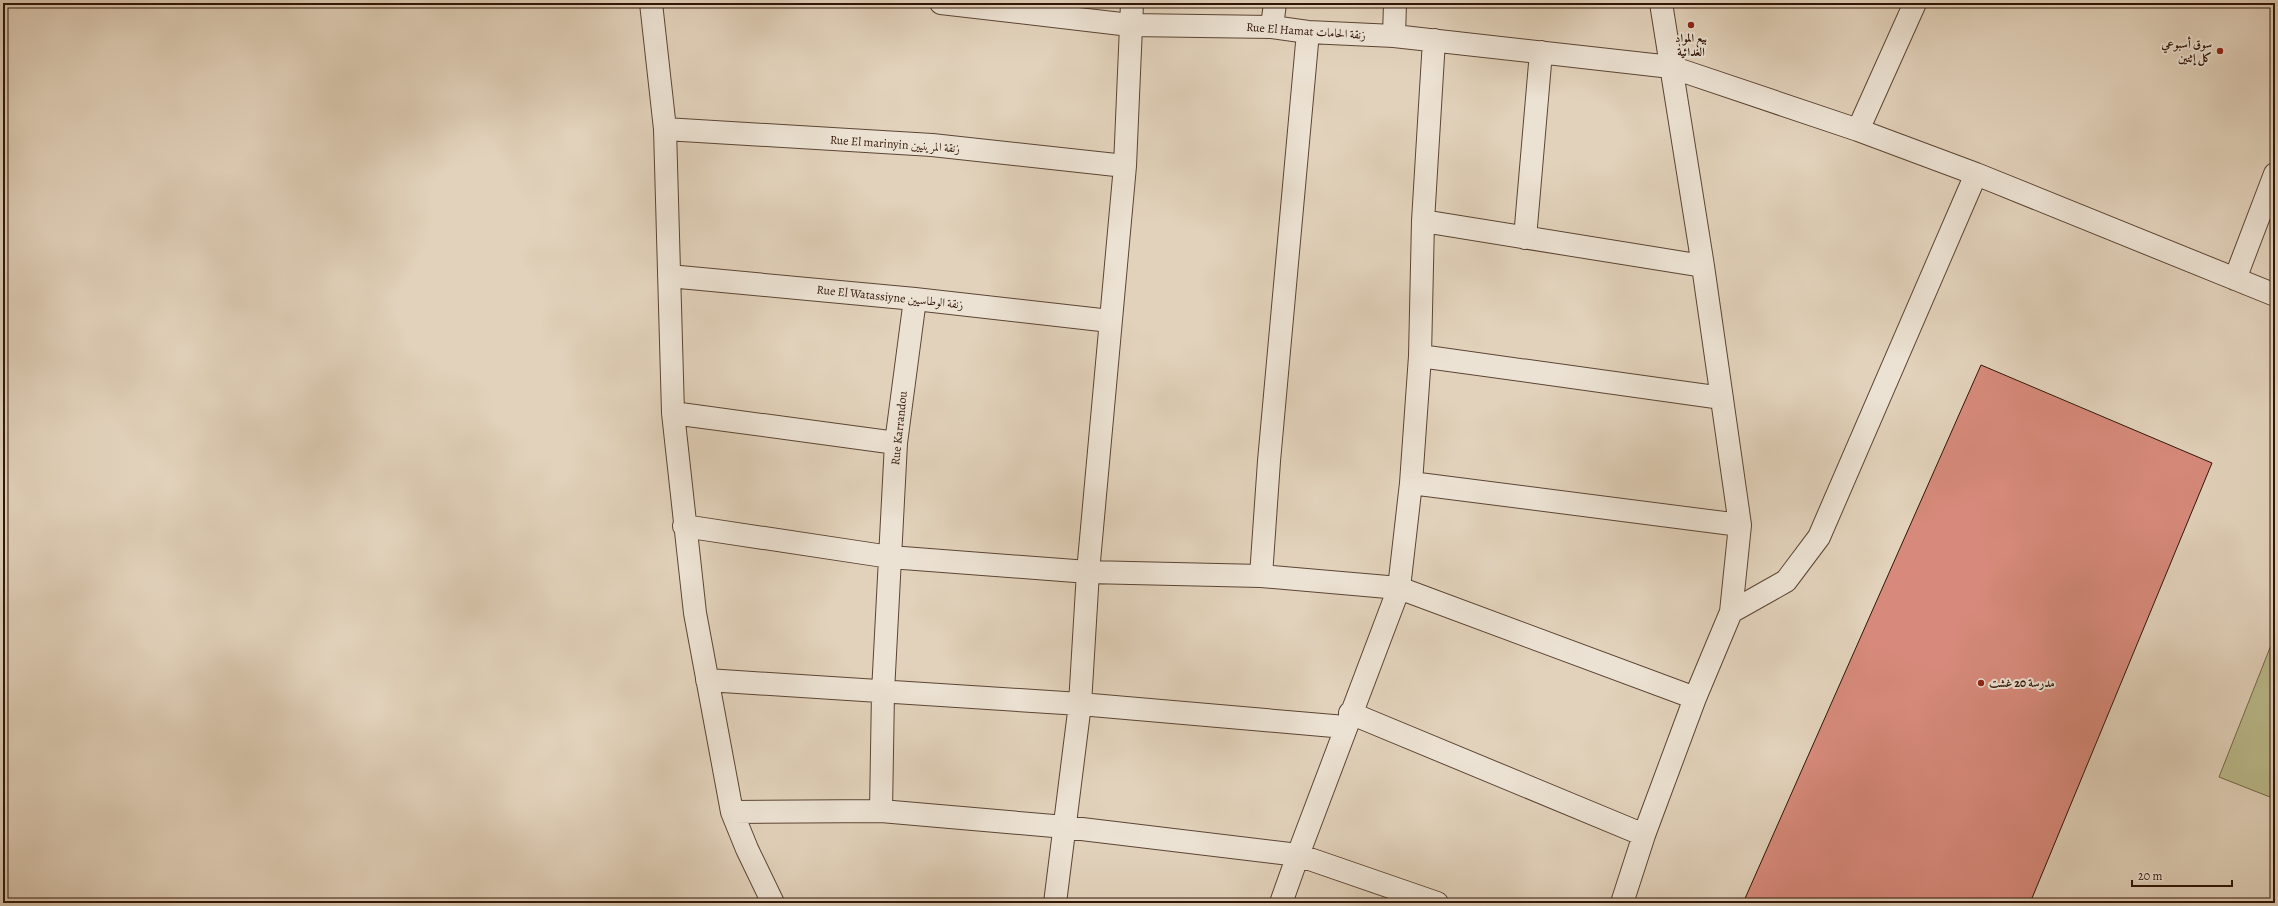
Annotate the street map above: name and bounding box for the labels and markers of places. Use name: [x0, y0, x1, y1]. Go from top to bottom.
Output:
marker: بيع المواد الغدائية: [1686, 20, 1696, 30]
place label: بيع المواد الغدائية: [1675, 30, 1707, 60]
place label: سوق أسبوعي كل إثنين: [2160, 36, 2212, 66]
marker: سوق أسبوعي كل إثنين: [2215, 46, 2225, 56]
place label: مدرسة 20 غشت: [1989, 675, 2055, 691]
marker: مدرسة 20 غشت: [1976, 678, 1986, 688]

